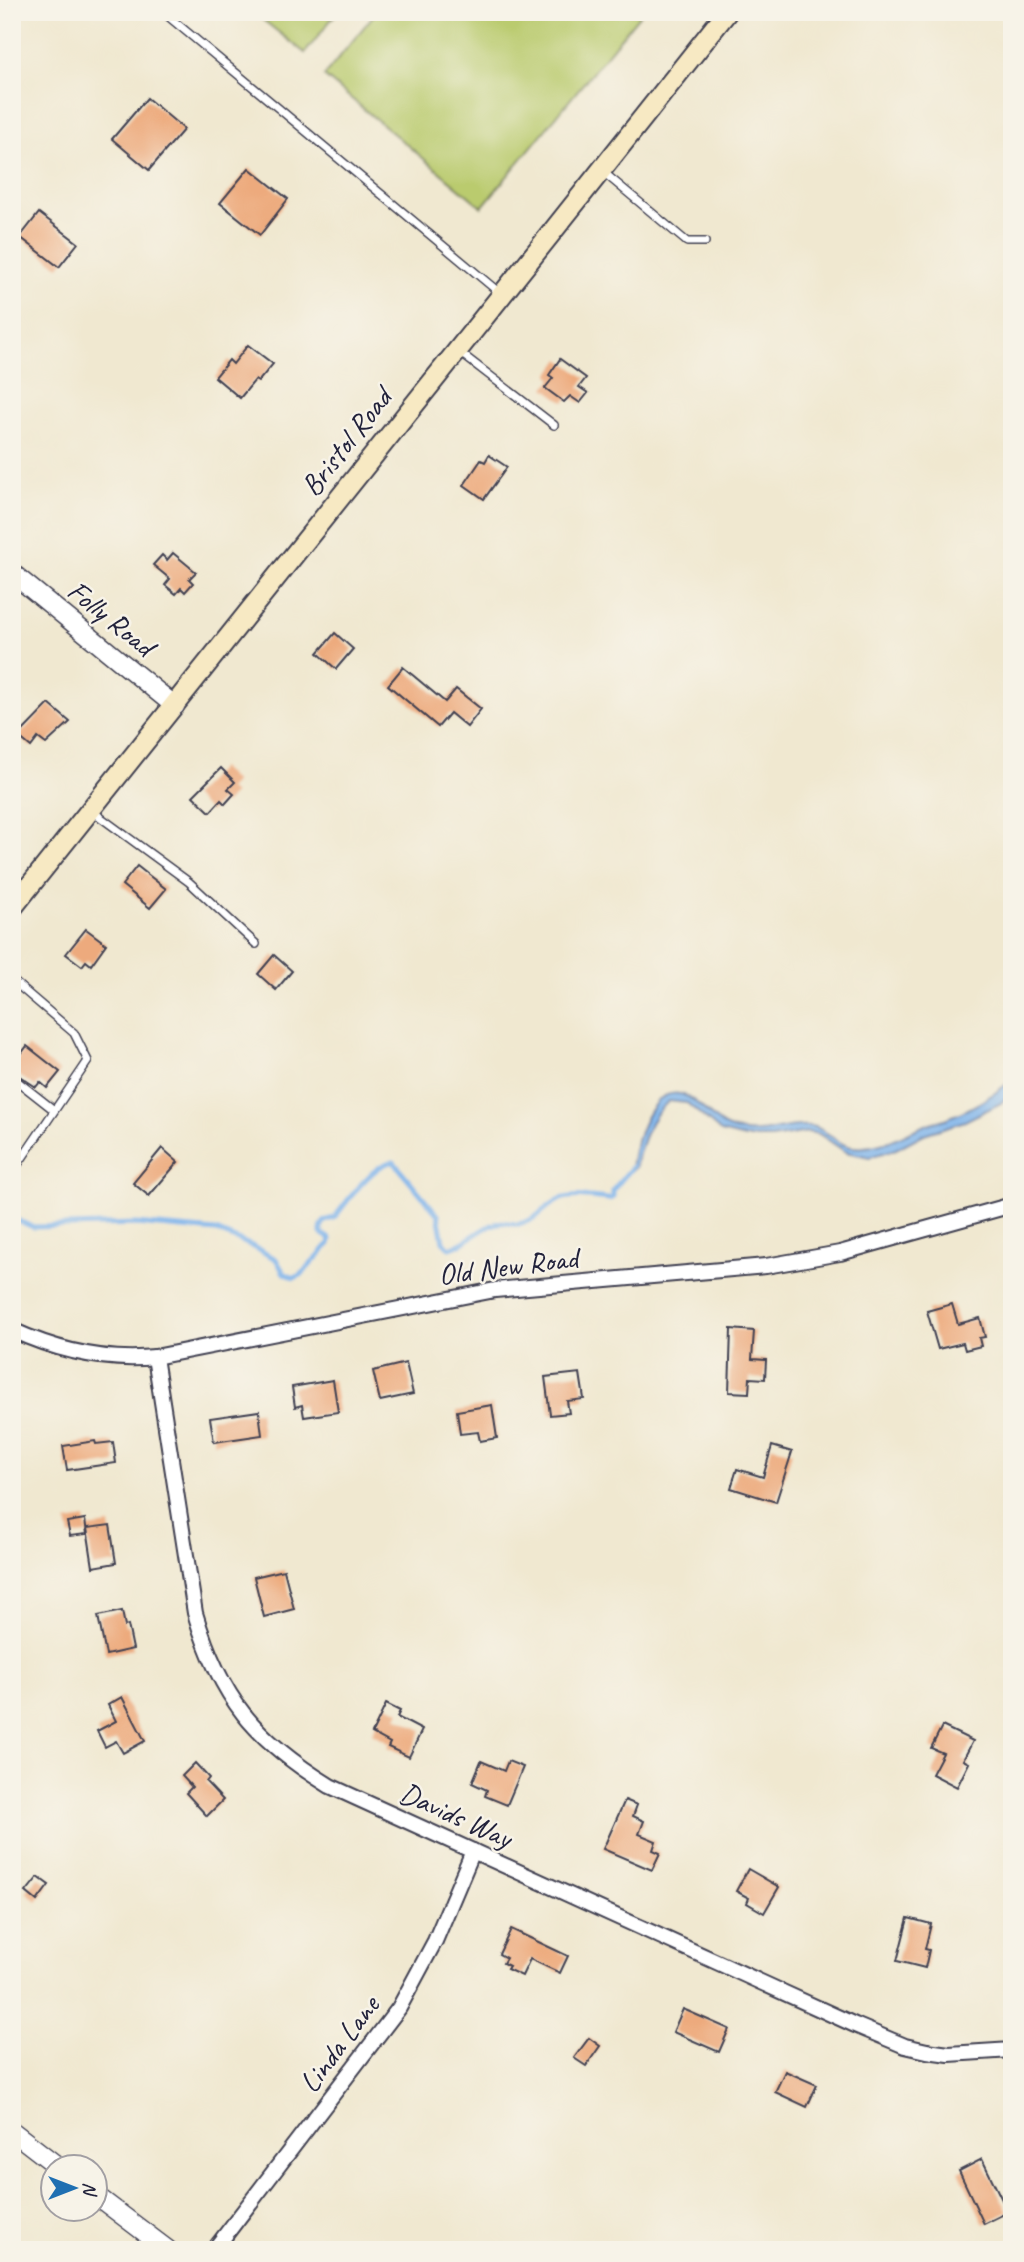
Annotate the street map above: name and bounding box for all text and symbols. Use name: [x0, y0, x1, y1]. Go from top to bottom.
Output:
street label: Bristol Road: [292, 377, 403, 504]
street label: Folly Road: [60, 571, 165, 667]
street label: Old New Road: [436, 1238, 584, 1293]
street label: Davids Way: [394, 1773, 521, 1858]
street label: Linda Lane: [290, 1986, 389, 2100]
north arrow: [38, 2154, 108, 2224]
text: N: [78, 2182, 102, 2197]

